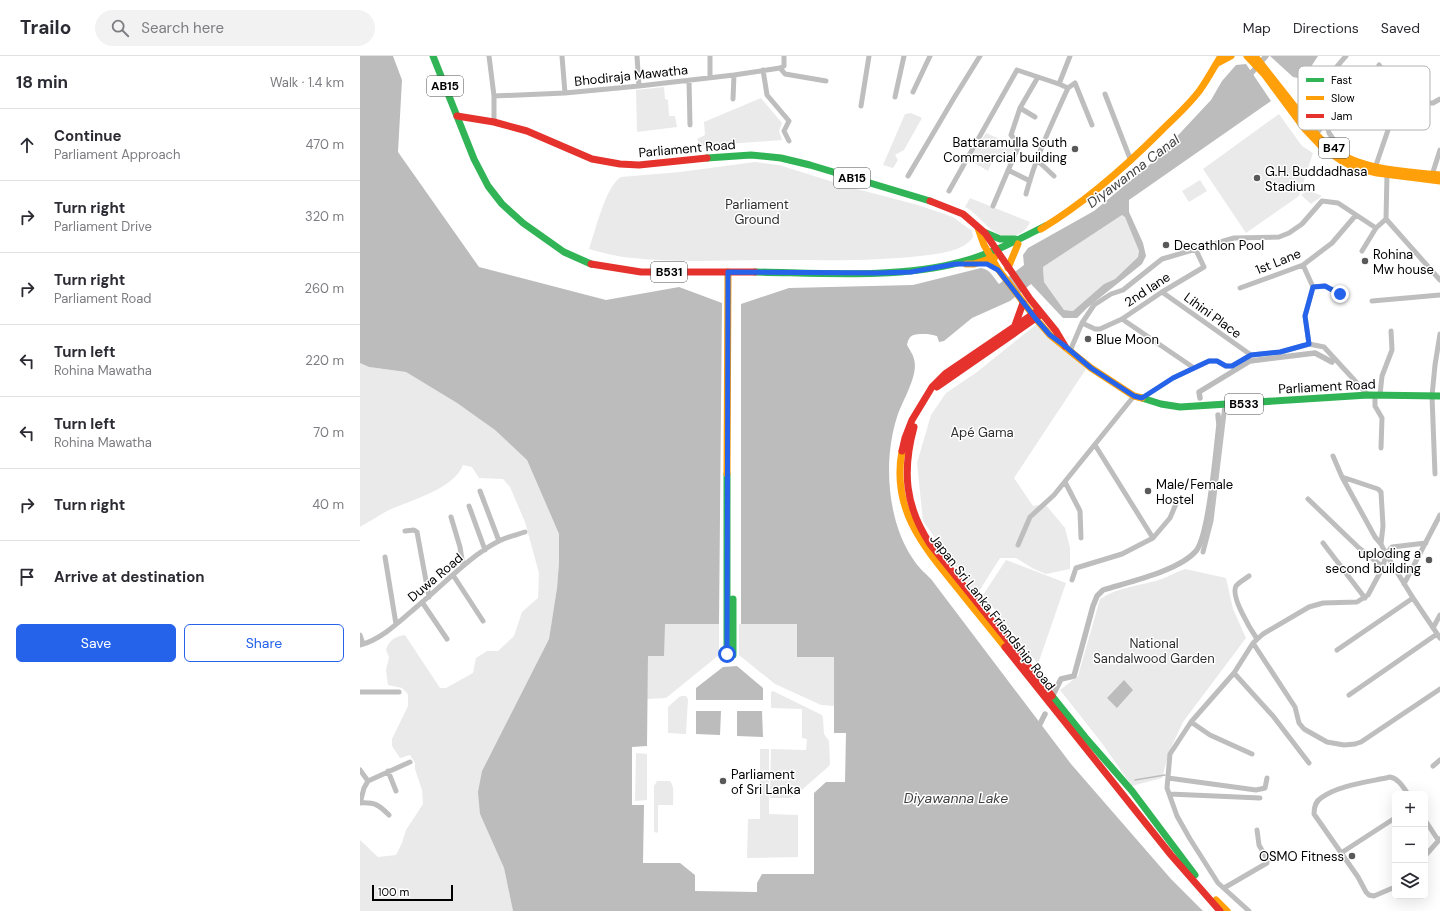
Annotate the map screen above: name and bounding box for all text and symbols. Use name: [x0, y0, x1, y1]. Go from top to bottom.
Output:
search box: [95, 10, 375, 46]
text: Trailo: [20, 15, 71, 40]
icon: search: [109, 17, 131, 39]
text: Search here: [141, 18, 224, 38]
text: Map: [1243, 19, 1271, 37]
text: Directions: [1293, 19, 1359, 37]
text: Saved: [1381, 19, 1420, 37]
street label: Bhodiraja Mawatha: [573, 61, 689, 90]
legend: [1298, 66, 1430, 130]
text: 18 min: [16, 71, 68, 93]
text: Fast: [1331, 73, 1352, 87]
text: Walk · 1.4 km: [270, 74, 344, 91]
road number: AB15: [427, 76, 463, 96]
text: Slow: [1331, 91, 1355, 105]
text: Jam: [1331, 109, 1352, 123]
text: Continue: [54, 126, 122, 146]
water label: Diyawanna Canal: [1083, 130, 1183, 212]
icon: ahead: [16, 134, 38, 156]
place label: Battaramulla South Commercial building: [943, 134, 1067, 166]
text: 470 m: [305, 136, 344, 153]
street label: Parliament Road: [638, 136, 736, 161]
road number: B47: [1319, 138, 1349, 158]
marker: Battaramulla South Commercial building: [1070, 144, 1080, 154]
text: Parliament Approach: [54, 146, 180, 163]
place label: G.H. Buddadhasa Stadium: [1265, 163, 1367, 195]
road number: AB15: [834, 168, 870, 188]
marker: G.H. Buddadhasa Stadium: [1252, 173, 1262, 183]
park label: Parliament Ground: [725, 196, 789, 228]
text: Turn right: [54, 198, 125, 218]
icon: right: [16, 206, 38, 228]
text: 320 m: [305, 208, 344, 225]
text: Parliament Drive: [54, 218, 152, 235]
place label: Decathlon Pool: [1174, 237, 1264, 254]
marker: Decathlon Pool: [1161, 240, 1171, 250]
street label: 1st Lane: [1253, 245, 1303, 278]
place label: Rohina Mw house: [1373, 246, 1434, 278]
marker: Rohina Mw house: [1360, 256, 1370, 266]
road number: B531: [651, 262, 687, 282]
street label: 2nd lane: [1121, 268, 1173, 311]
text: Turn right: [54, 270, 125, 290]
icon: right: [16, 278, 38, 300]
text: 260 m: [304, 280, 344, 297]
route end: [1331, 285, 1349, 303]
street label: Lihini Place: [1181, 289, 1245, 342]
text: Parliament Road: [54, 290, 151, 307]
place label: Blue Moon: [1096, 331, 1159, 348]
marker: Blue Moon: [1083, 334, 1093, 344]
text: Turn left: [54, 342, 115, 362]
icon: left: [16, 350, 38, 372]
text: 220 m: [305, 352, 344, 369]
text: Rohina Mawatha: [54, 362, 152, 379]
street label: Parliament Road: [1278, 375, 1376, 398]
road number: B533: [1225, 394, 1263, 414]
text: Turn left: [54, 414, 115, 434]
icon: left: [16, 422, 38, 444]
text: 70 m: [313, 424, 344, 441]
park label: Apé Gama: [950, 424, 1014, 441]
text: Rohina Mawatha: [54, 434, 152, 451]
place label: Male/Female Hostel: [1156, 476, 1233, 508]
marker: Male/Female Hostel: [1143, 486, 1153, 496]
icon: right: [16, 494, 38, 516]
text: Turn right: [54, 495, 125, 515]
text: 40 m: [312, 496, 344, 513]
street label: Japan Sri Lanka Friendship Road: [926, 531, 1059, 694]
place label: uploding a second building: [1325, 545, 1421, 577]
street label: Duwa Road: [404, 549, 466, 605]
marker: uploding a second building: [1424, 555, 1434, 565]
icon: arrive: [16, 566, 38, 588]
text: Arrive at destination: [54, 567, 205, 587]
button: Save: [16, 624, 176, 662]
button: Share: [184, 624, 344, 662]
park label: National Sandalwood Garden: [1093, 635, 1215, 667]
route start: [718, 645, 736, 663]
place label: Parliament of Sri Lanka: [731, 766, 800, 798]
marker: Parliament of Sri Lanka: [718, 776, 728, 786]
water label: Diyawanna Lake: [904, 789, 1008, 807]
map controls: [1392, 791, 1428, 899]
button: +: [1392, 791, 1428, 827]
button: −: [1392, 827, 1428, 863]
place label: OSMO Fitness: [1259, 848, 1344, 865]
marker: OSMO Fitness: [1347, 851, 1357, 861]
button: layers: [1392, 863, 1428, 899]
scale bar: [372, 883, 453, 902]
text: 100 m: [378, 885, 409, 899]

